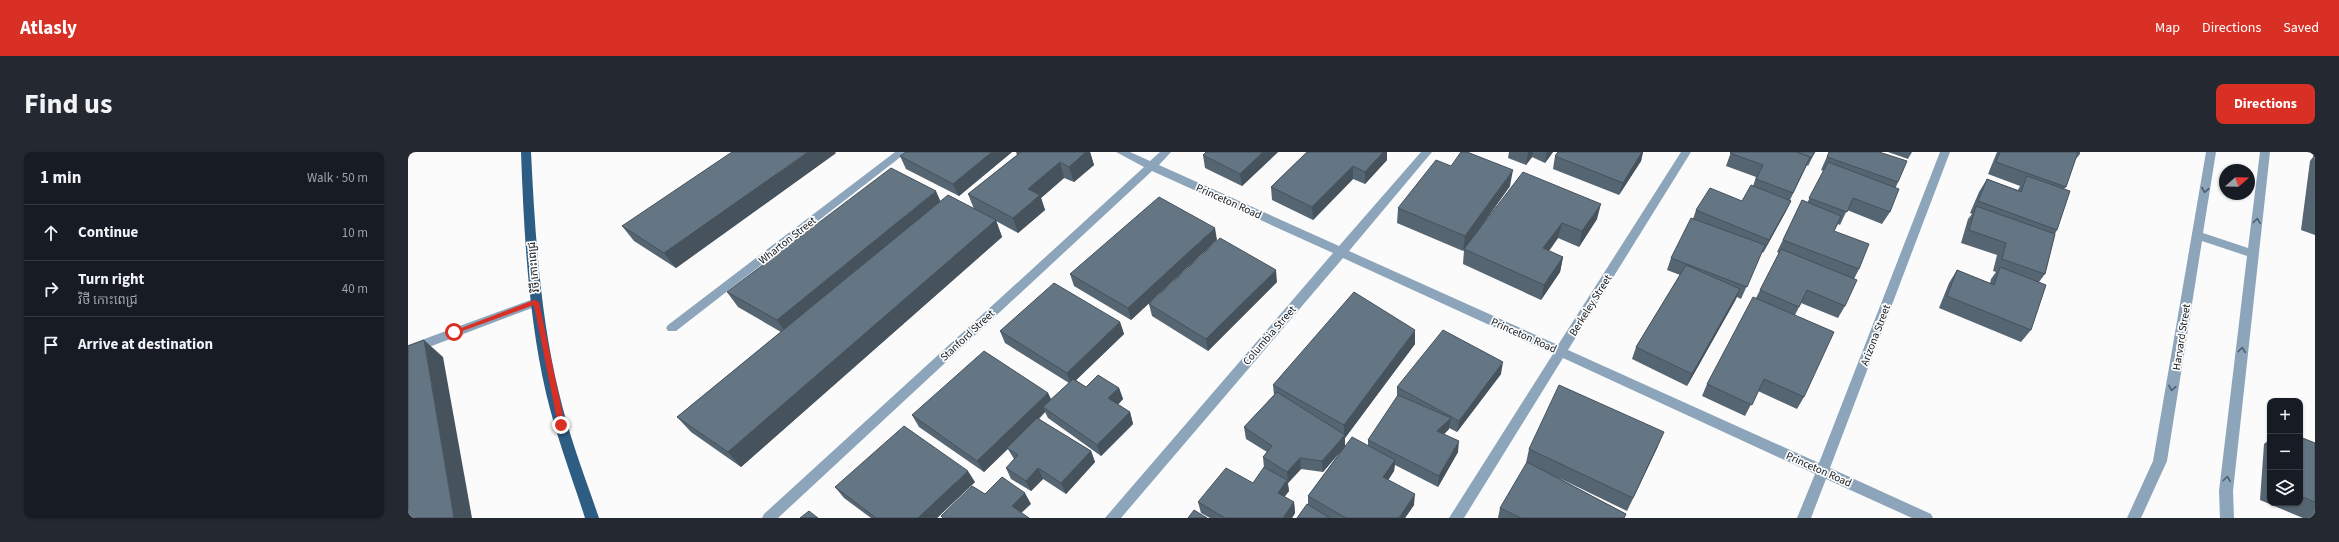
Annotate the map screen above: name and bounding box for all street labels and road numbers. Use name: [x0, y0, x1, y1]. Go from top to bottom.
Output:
street label: Princeton Road: [1194, 180, 1264, 223]
street label: Wharton Street: [755, 213, 819, 268]
street label: វិថី កោះពេជ្រ: [523, 241, 543, 294]
street label: Berkeley Street: [1566, 272, 1615, 339]
street label: Columbia Street: [1239, 302, 1300, 368]
street label: Arizona Street: [1857, 302, 1894, 368]
street label: Harvard Street: [2169, 303, 2194, 371]
street label: Stanford Street: [937, 306, 998, 364]
street label: Princeton Road: [1489, 314, 1559, 357]
street label: Princeton Road: [1784, 448, 1854, 491]

